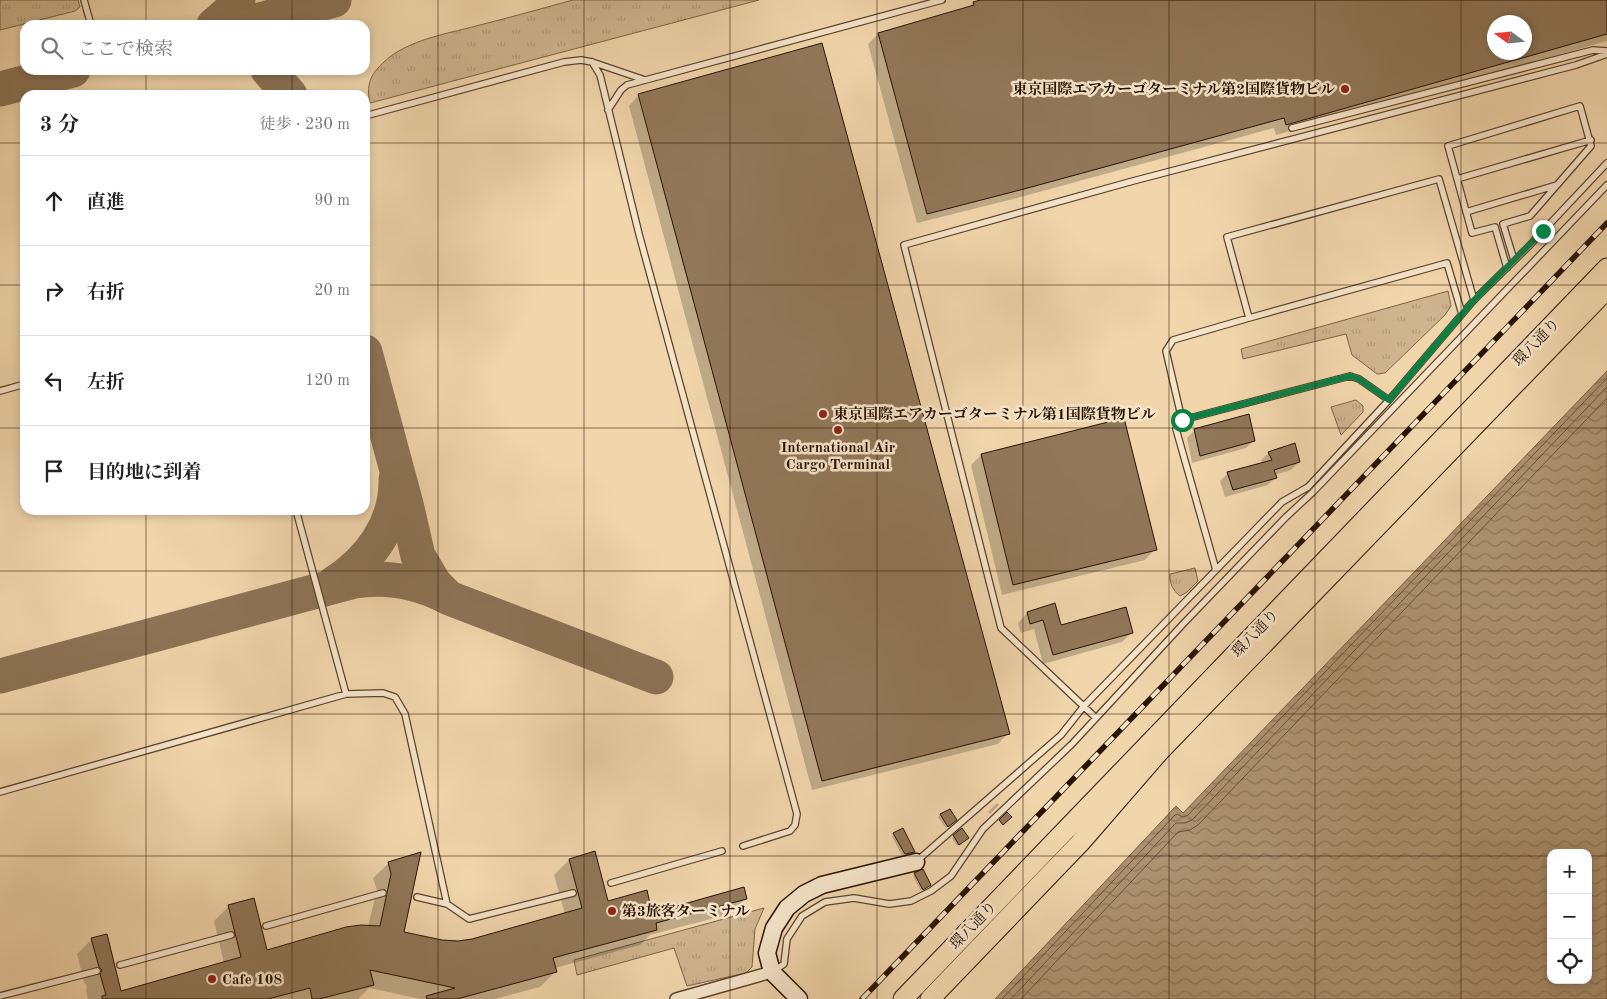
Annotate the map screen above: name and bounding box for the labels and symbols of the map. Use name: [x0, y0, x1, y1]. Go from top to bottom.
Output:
north arrow: [1487, 15, 1532, 60]
place label: 東京国際エアカーゴターミナル第2国際貨物ビル: [1012, 81, 1335, 98]
marker: 東京国際エアカーゴターミナル第2国際貨物ビル: [1339, 83, 1351, 95]
route end: [1532, 220, 1555, 243]
street label: 環八通り: [1509, 315, 1563, 370]
place label: 東京国際エアカーゴターミナル第1国際貨物ビル: [833, 406, 1156, 423]
marker: 東京国際エアカーゴターミナル第1国際貨物ビル: [817, 408, 829, 420]
route start: [1171, 409, 1194, 432]
marker: International Air Cargo Terminal: [832, 424, 844, 436]
place label: International Air Cargo Terminal: [781, 441, 896, 473]
street label: 環八通り: [1228, 606, 1282, 661]
street label: 環八通り: [946, 898, 1000, 953]
place label: 第3旅客ターミナル: [622, 903, 750, 920]
marker: 第3旅客ターミナル: [606, 905, 618, 917]
marker: Cafe 108: [206, 973, 218, 985]
place label: Cafe 108: [222, 973, 282, 988]

